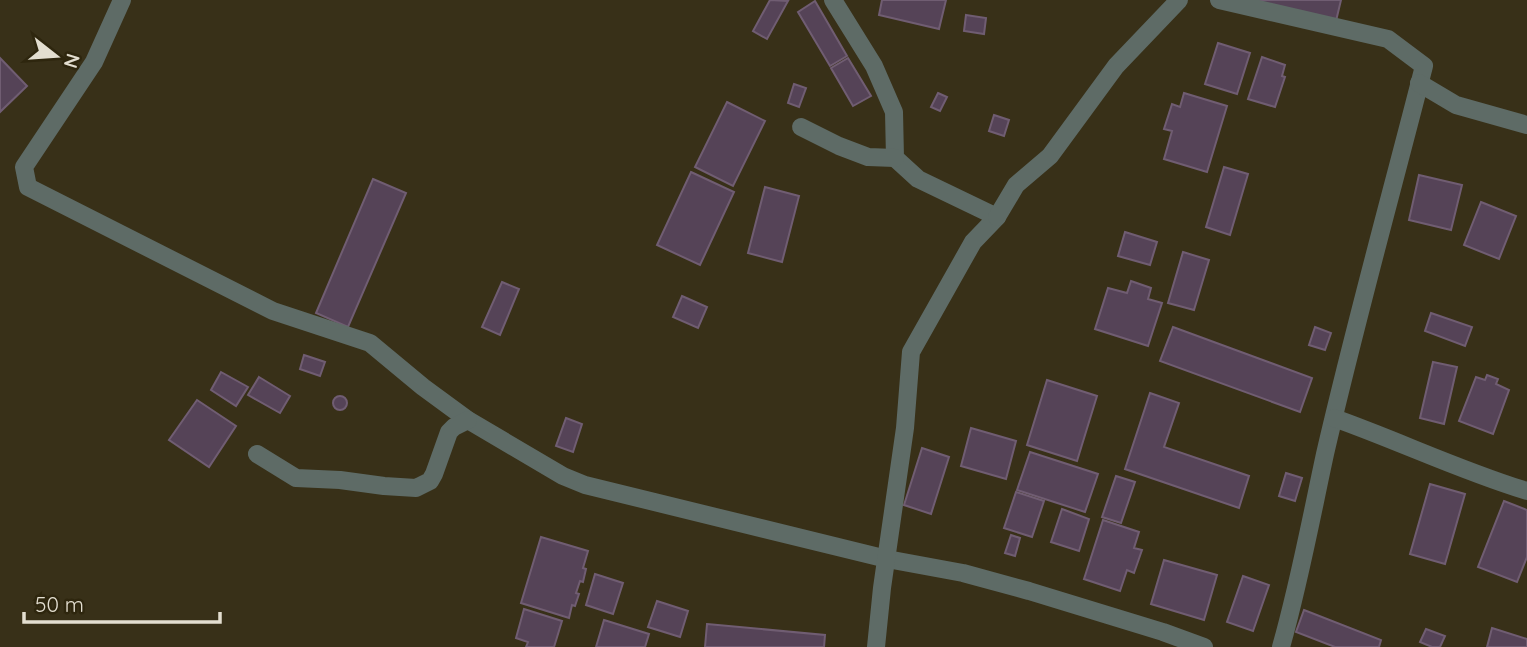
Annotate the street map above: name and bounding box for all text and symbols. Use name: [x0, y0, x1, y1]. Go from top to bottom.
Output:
north arrow: [21, 21, 91, 91]
text: N: [59, 51, 86, 71]
scale bar: [24, 580, 220, 624]
text: 50 m: [35, 591, 84, 617]

